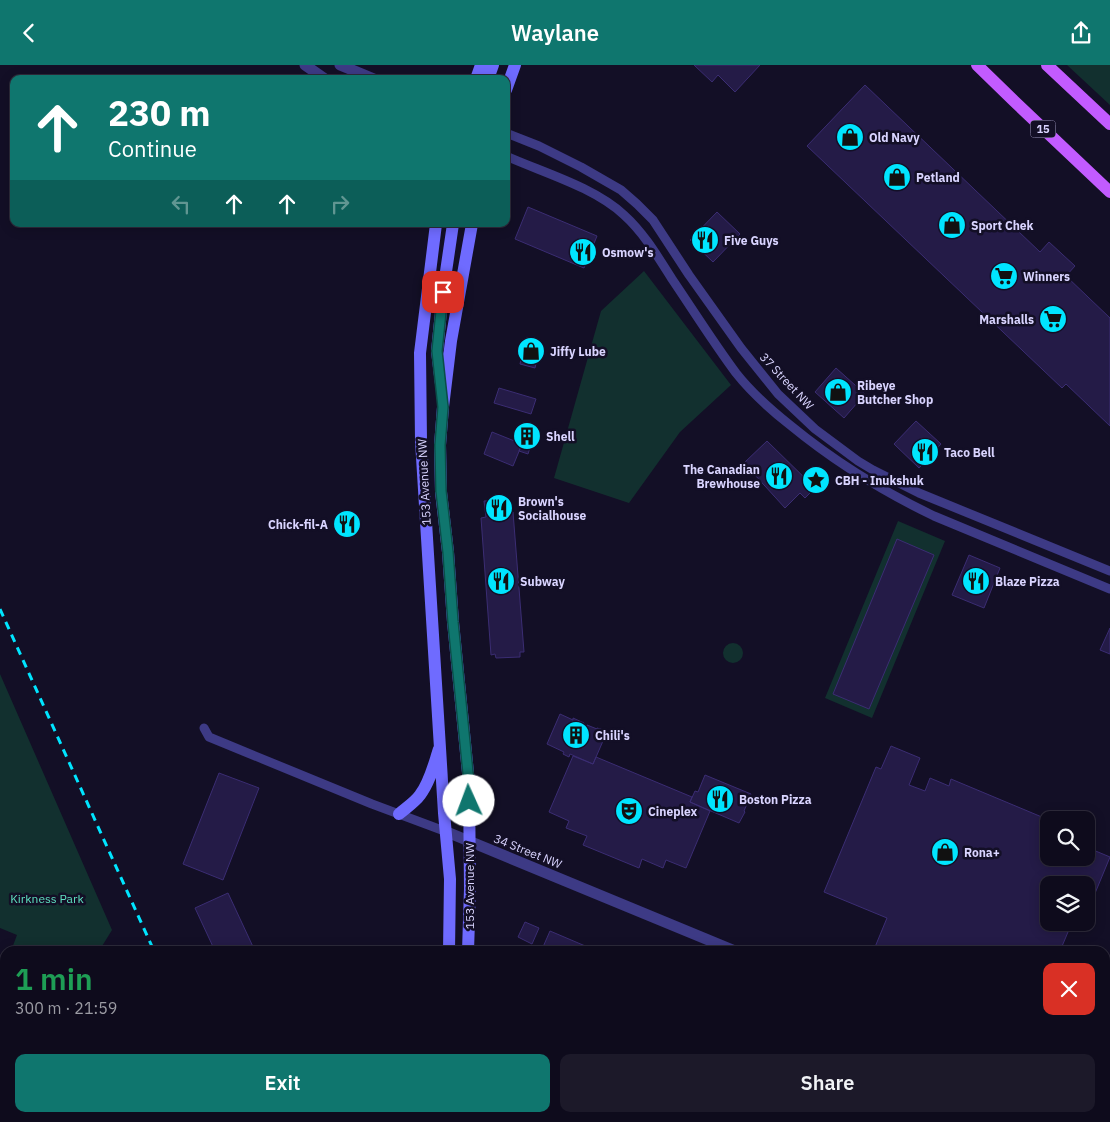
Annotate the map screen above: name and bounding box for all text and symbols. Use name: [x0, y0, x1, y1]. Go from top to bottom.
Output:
text: Waylane: [511, 18, 599, 47]
icon: back: [15, 19, 43, 47]
icon: share: [1067, 19, 1095, 47]
text: 230 m: [108, 90, 211, 136]
icon: ahead: [25, 95, 90, 160]
road number: 15: [1030, 121, 1056, 137]
shop icon: Old Navy: [835, 122, 865, 152]
place label: Old Navy: [869, 130, 920, 145]
text: Continue: [108, 134, 197, 163]
shop icon: Petland: [882, 162, 912, 192]
place label: Petland: [916, 170, 960, 185]
icon: left: [167, 190, 195, 218]
icon: ahead: [220, 190, 248, 218]
icon: ahead: [273, 190, 301, 218]
icon: right: [326, 190, 354, 218]
shop icon: Sport Chek: [937, 210, 967, 240]
place label: Sport Chek: [971, 218, 1034, 233]
restaurant icon: Five Guys: [690, 225, 720, 255]
place label: Five Guys: [724, 233, 779, 248]
restaurant icon: Osmow's: [568, 237, 598, 267]
place label: Osmow's: [602, 245, 654, 260]
supermarket icon: Winners: [989, 261, 1019, 291]
place label: Winners: [1023, 269, 1070, 284]
pin: [422, 271, 464, 313]
icon: arrive: [429, 278, 457, 306]
supermarket icon: Marshalls: [1038, 304, 1068, 334]
place label: Marshalls: [979, 312, 1034, 327]
shop icon: Jiffy Lube: [516, 336, 546, 366]
place label: Jiffy Lube: [550, 344, 606, 359]
street label: 37 Street NW: [757, 349, 817, 413]
shop icon: Ribeye Butcher Shop: [823, 377, 853, 407]
place label: Ribeye Butcher Shop: [857, 378, 933, 407]
building icon: Shell: [512, 421, 542, 451]
place label: Shell: [546, 429, 575, 444]
restaurant icon: Taco Bell: [910, 437, 940, 467]
street label: 153 Avenue NW: [414, 438, 434, 526]
place label: Taco Bell: [944, 445, 995, 460]
restaurant icon: The Canadian Brewhouse: [764, 461, 794, 491]
place label: The Canadian Brewhouse: [683, 462, 760, 491]
place icon: CBH - Inukshuk: [801, 465, 831, 495]
place label: CBH - Inukshuk: [835, 473, 924, 488]
restaurant icon: Brown's Socialhouse: [484, 493, 514, 523]
place label: Brown's Socialhouse: [518, 494, 586, 523]
restaurant icon: Chick-fil-A: [332, 509, 362, 539]
place label: Chick-fil-A: [268, 517, 328, 532]
restaurant icon: Subway: [486, 566, 516, 596]
restaurant icon: Blaze Pizza: [961, 566, 991, 596]
place label: Subway: [520, 574, 565, 589]
place label: Blaze Pizza: [995, 574, 1060, 589]
building icon: Chili's: [561, 720, 591, 750]
place label: Chili's: [595, 728, 630, 743]
position arrow: [442, 774, 494, 826]
restaurant icon: Boston Pizza: [705, 784, 735, 814]
place label: Boston Pizza: [739, 792, 812, 807]
theatre icon: Cineplex: [614, 796, 644, 826]
place label: Cineplex: [648, 804, 698, 819]
map controls: [1040, 811, 1095, 931]
button: search: [1040, 811, 1095, 866]
street label: 34 Street NW: [492, 831, 565, 872]
shop icon: Rona+: [930, 837, 960, 867]
street label: 153 Avenue NW: [462, 842, 477, 929]
place label: Rona+: [964, 845, 1000, 860]
button: layers: [1040, 876, 1095, 931]
park label: Kirkness Park: [10, 891, 84, 906]
text: 1 min: [15, 959, 93, 998]
button: close: [1043, 963, 1095, 1015]
text: 300 m · 21:59: [15, 998, 117, 1018]
button: Exit: [15, 1054, 550, 1112]
button: Share: [560, 1054, 1095, 1112]

